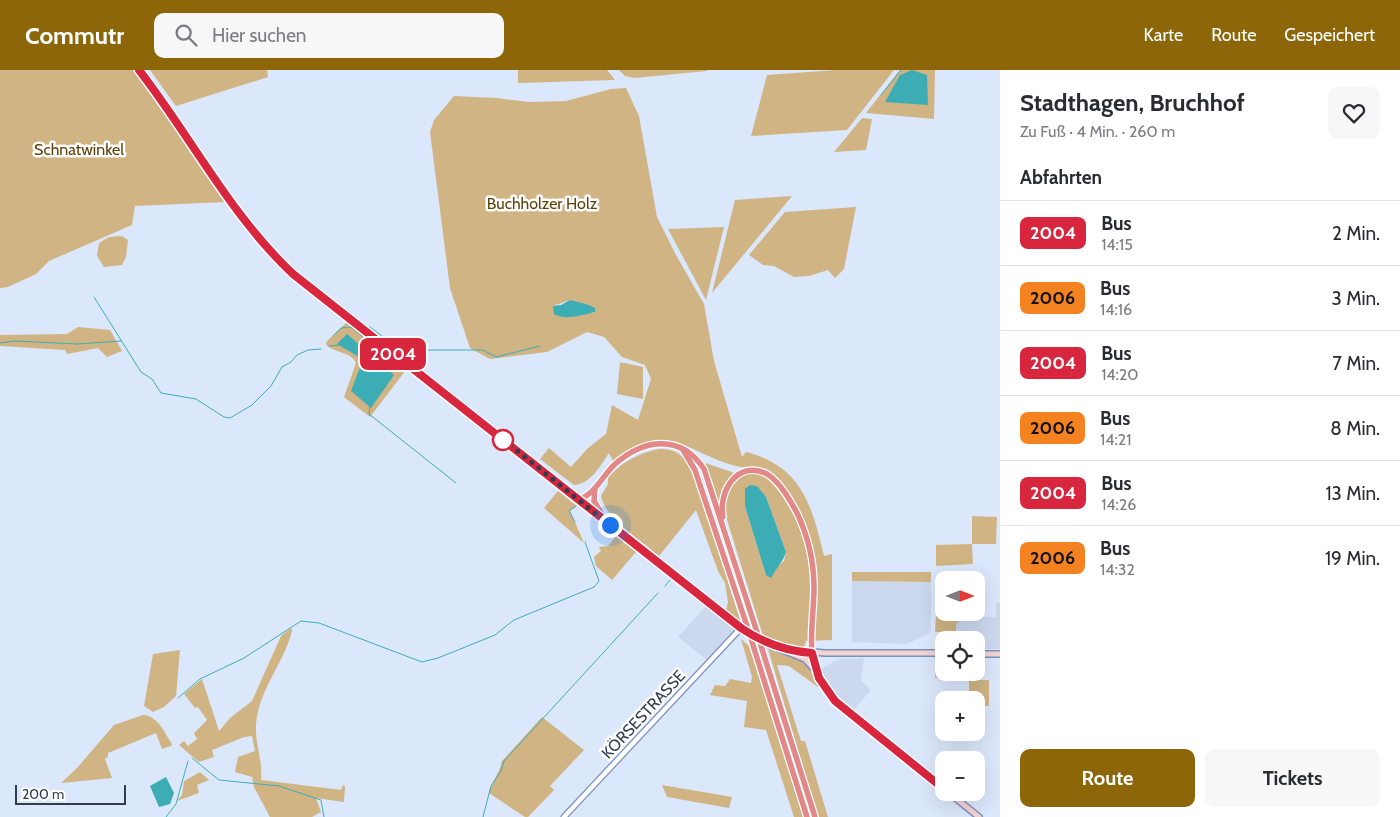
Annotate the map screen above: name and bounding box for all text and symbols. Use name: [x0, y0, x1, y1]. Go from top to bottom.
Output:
search box: [154, 13, 504, 58]
text: Commutr: [25, 21, 124, 50]
icon: search: [172, 21, 200, 49]
text: Hier suchen: [212, 24, 306, 47]
text: Karte: [1144, 24, 1183, 46]
text: Route: [1211, 24, 1256, 46]
text: Gespeichert: [1284, 24, 1375, 46]
button: heart: [1328, 87, 1380, 139]
text: Stadthagen, Bruchhof: [1020, 88, 1245, 117]
text: Zu Fuß · 4 Min. · 260 m: [1020, 122, 1175, 141]
park label: Schnatwinkel: [34, 140, 124, 159]
text: Abfahrten: [1020, 166, 1102, 189]
park label: Buchholzer Holz: [487, 194, 598, 213]
text: Bus: [1101, 212, 1131, 235]
text: 2004: [1030, 222, 1076, 244]
text: 2 Min.: [1332, 222, 1380, 245]
text: 14:15: [1101, 235, 1133, 254]
text: Bus: [1100, 277, 1130, 300]
text: 2006: [1030, 287, 1075, 309]
text: 3 Min.: [1332, 287, 1380, 310]
text: 14:16: [1100, 300, 1132, 319]
line badge: 2004: [358, 338, 428, 370]
text: Bus: [1101, 342, 1131, 365]
text: 2004: [370, 343, 416, 365]
text: 2004: [1030, 352, 1076, 374]
text: 7 Min.: [1332, 352, 1380, 375]
text: 14:20: [1101, 365, 1138, 384]
text: Bus: [1100, 407, 1130, 430]
text: 2006: [1030, 417, 1075, 439]
text: 8 Min.: [1330, 417, 1380, 440]
unlabelled marker: [492, 429, 514, 451]
text: 14:21: [1100, 430, 1131, 449]
text: Bus: [1101, 472, 1131, 495]
text: 2004: [1030, 482, 1076, 504]
text: 13 Min.: [1325, 482, 1380, 505]
text: 14:26: [1101, 495, 1136, 514]
your location: [598, 513, 623, 538]
text: Bus: [1100, 537, 1130, 560]
text: 2006: [1030, 547, 1075, 569]
text: 19 Min.: [1325, 547, 1380, 570]
text: 14:32: [1100, 560, 1135, 579]
north arrow: [935, 571, 985, 621]
map controls: [935, 571, 985, 801]
button: locate: [935, 631, 985, 681]
street label: KÖRSESTRASSE: [598, 666, 689, 762]
button: +: [935, 691, 985, 741]
button: Route: [1020, 749, 1195, 807]
button: Tickets: [1205, 749, 1380, 807]
button: −: [935, 751, 985, 801]
scale bar: [15, 782, 126, 805]
text: 200 m: [22, 785, 64, 803]

